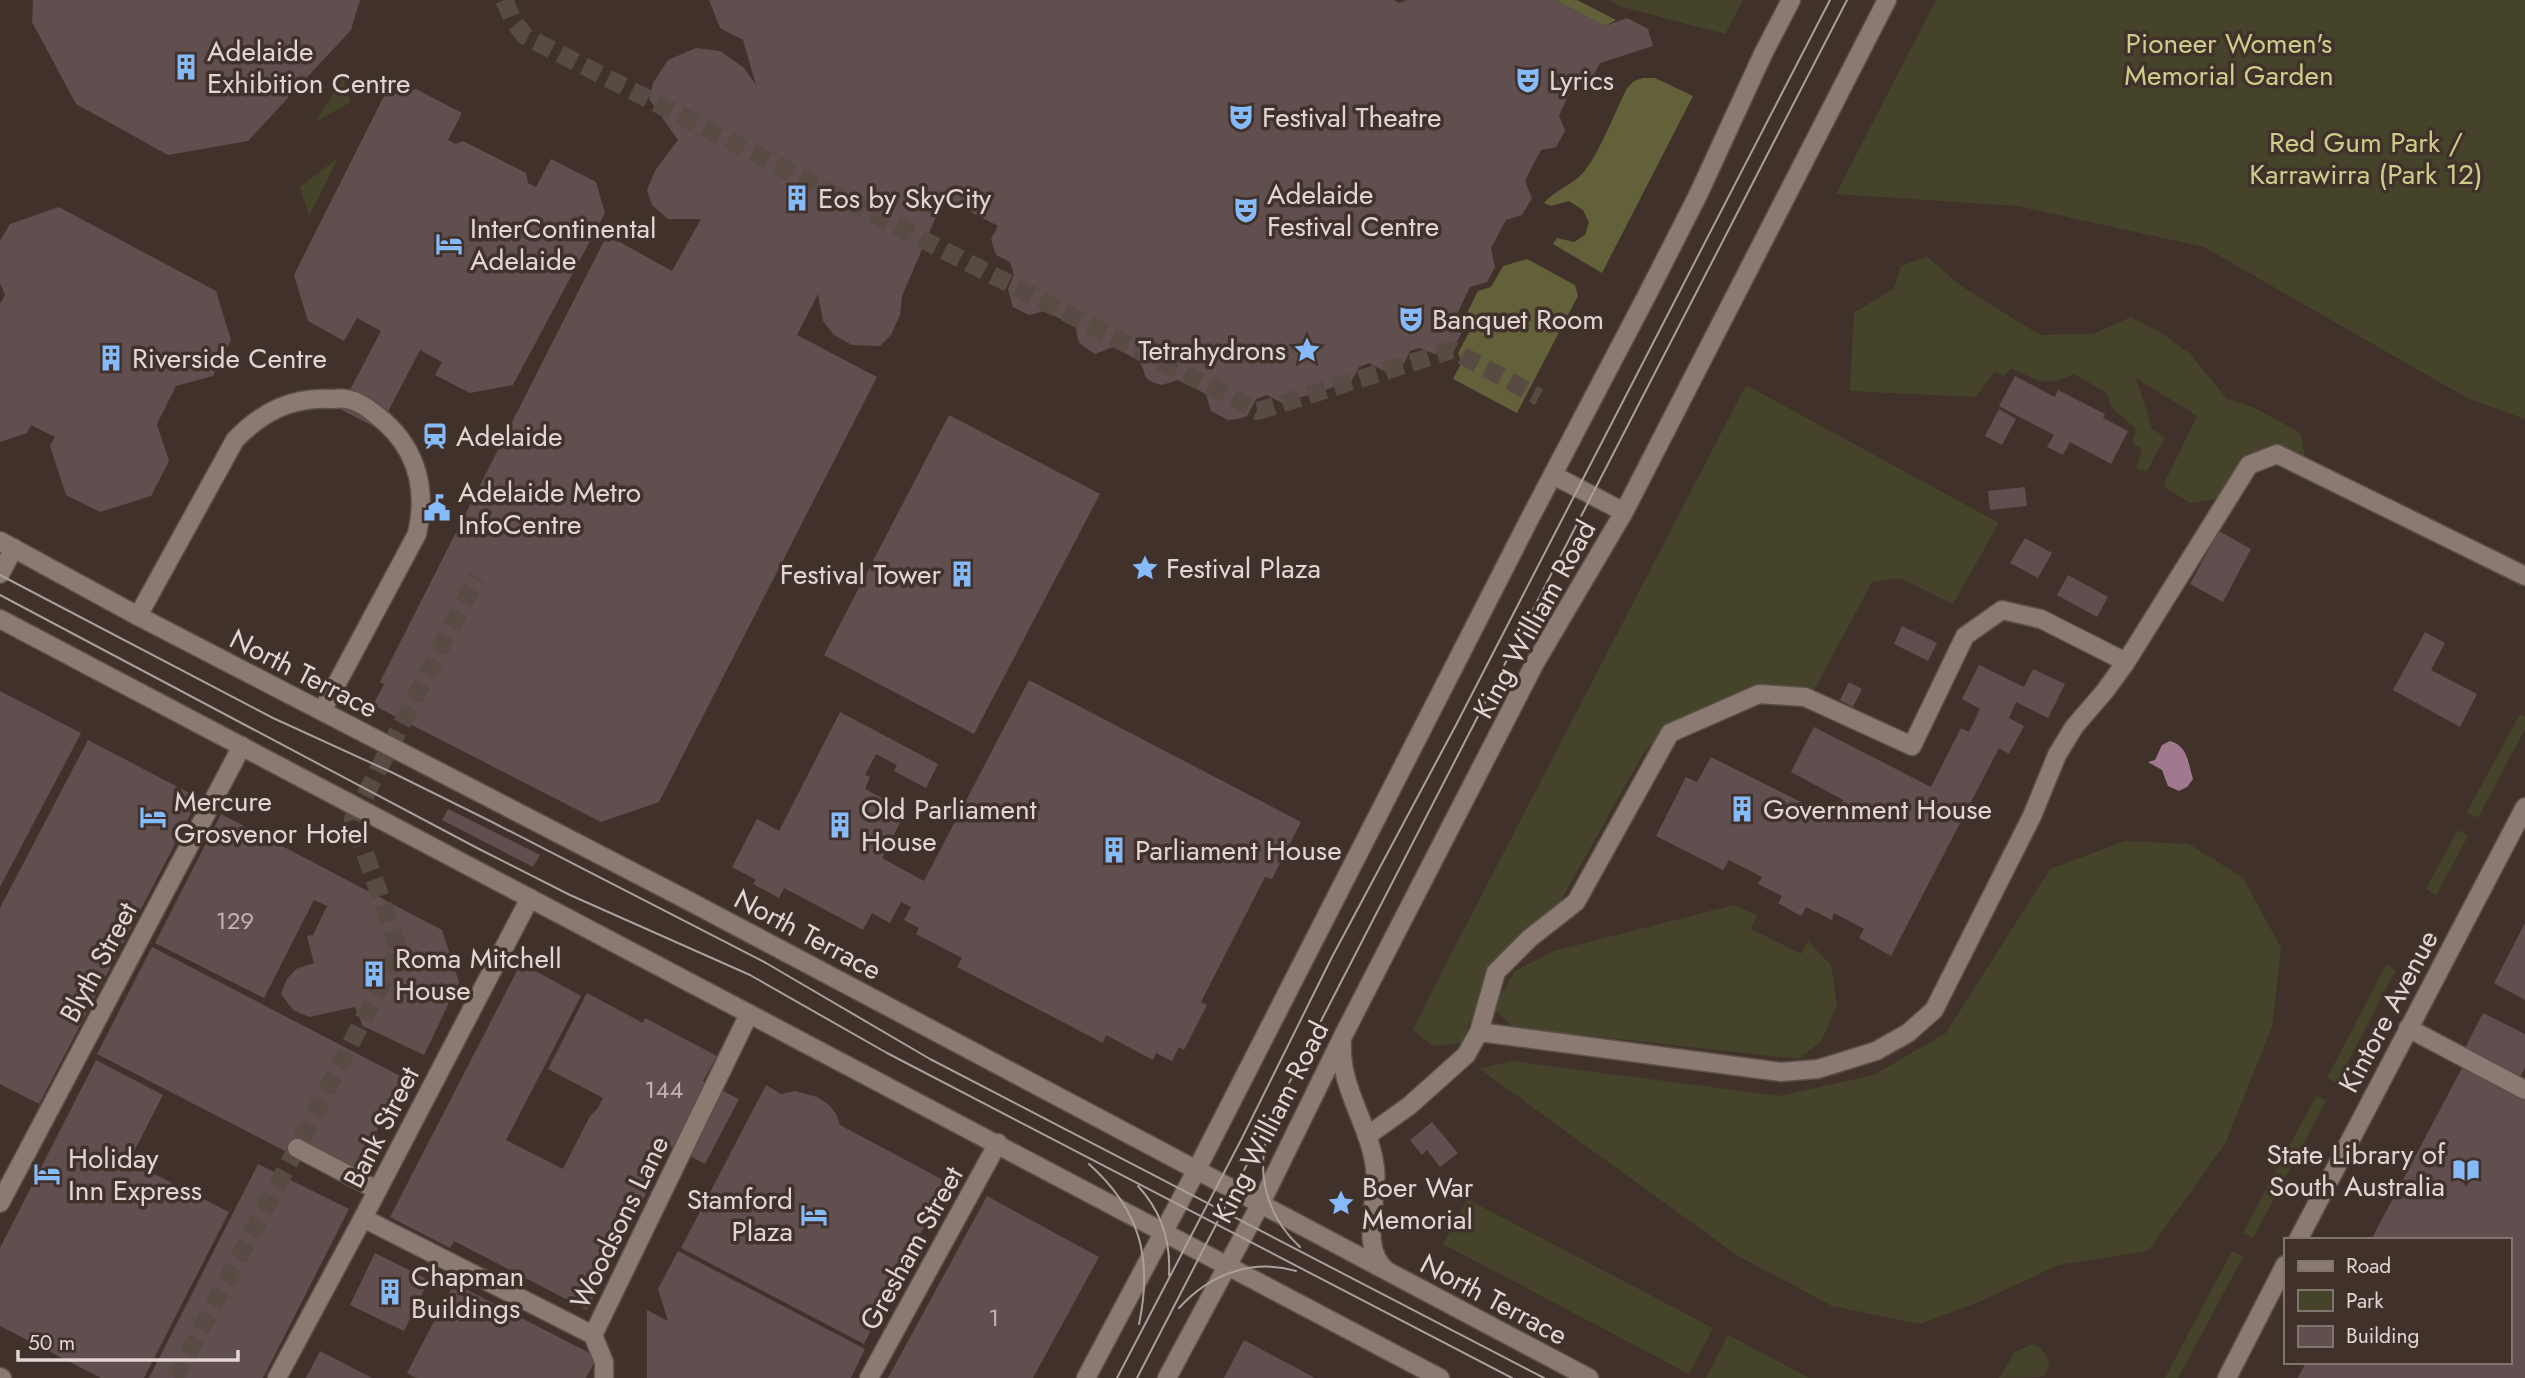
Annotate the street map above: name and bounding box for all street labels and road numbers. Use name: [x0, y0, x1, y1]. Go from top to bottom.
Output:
street label: King William Road: [1463, 512, 1606, 726]
street label: North Terrace: [222, 619, 385, 728]
street label: North Terrace: [727, 878, 889, 990]
street label: Blyth Street: [50, 895, 147, 1030]
street label: Kintore Avenue: [2328, 923, 2449, 1100]
street label: King William Road: [1202, 1014, 1339, 1230]
street label: Bank Street: [333, 1059, 430, 1195]
street label: Woodsons Lane: [560, 1129, 679, 1316]
street label: Gresham Street: [849, 1159, 974, 1338]
street label: North Terrace: [1413, 1243, 1575, 1355]

